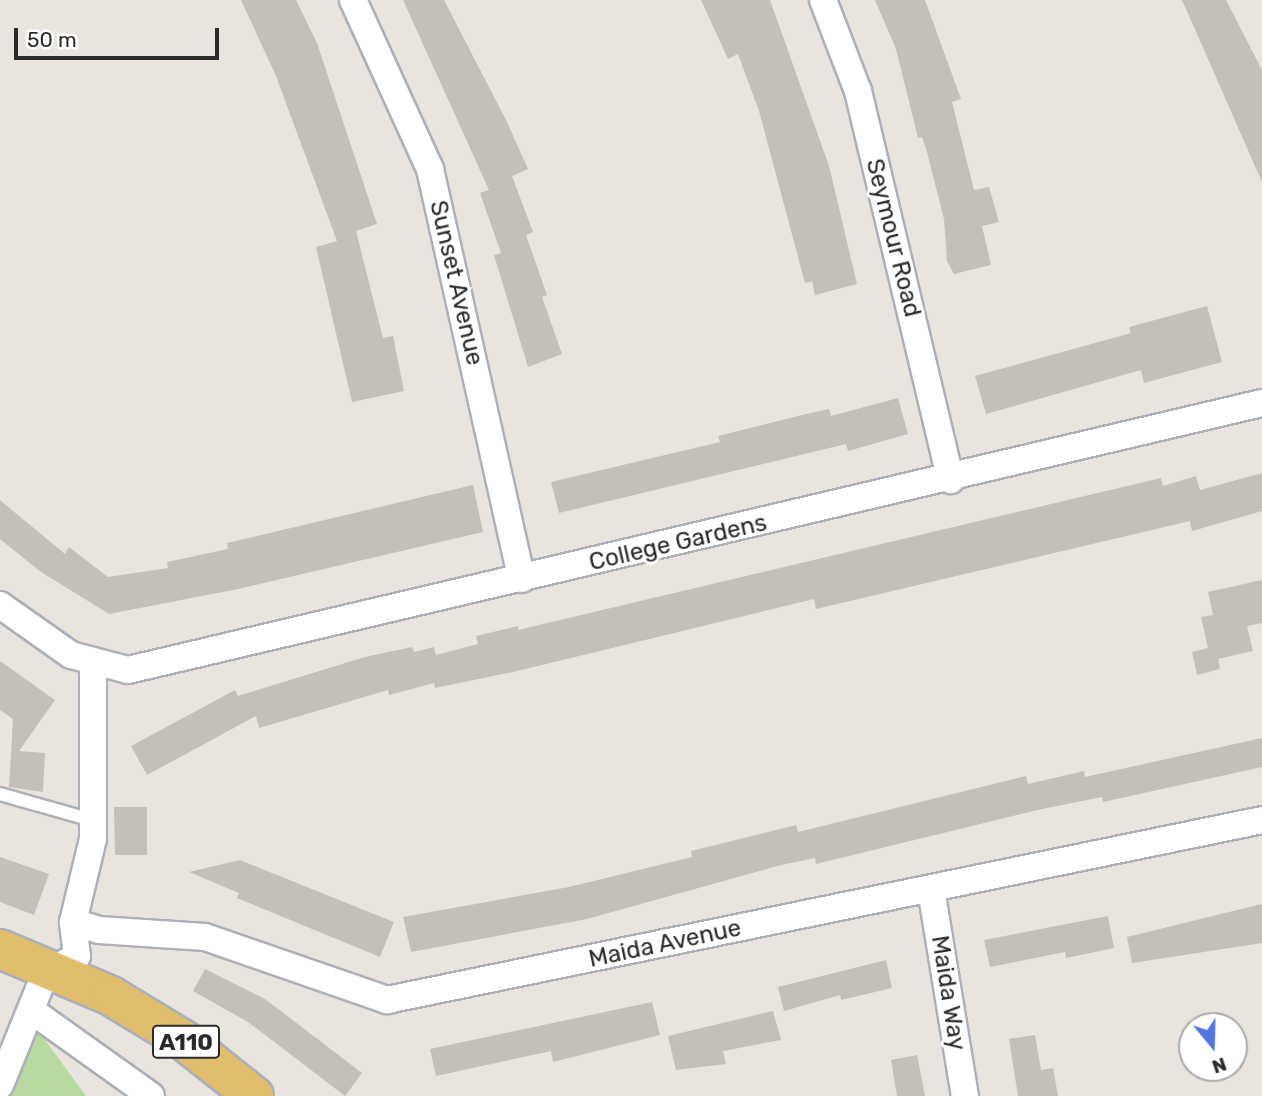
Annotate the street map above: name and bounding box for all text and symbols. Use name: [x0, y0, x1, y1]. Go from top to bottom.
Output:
scale bar: [18, 14, 222, 58]
text: 50 m: [27, 27, 77, 52]
street label: Seymour Road: [859, 156, 927, 320]
street label: Sunset Avenue: [423, 198, 489, 368]
street label: College Gardens: [586, 509, 770, 577]
street label: Maida Avenue: [586, 914, 744, 974]
street label: Maida Way: [925, 933, 971, 1053]
north arrow: [1178, 1012, 1248, 1082]
road number: A110: [151, 1023, 221, 1062]
text: N: [1209, 1052, 1230, 1079]

